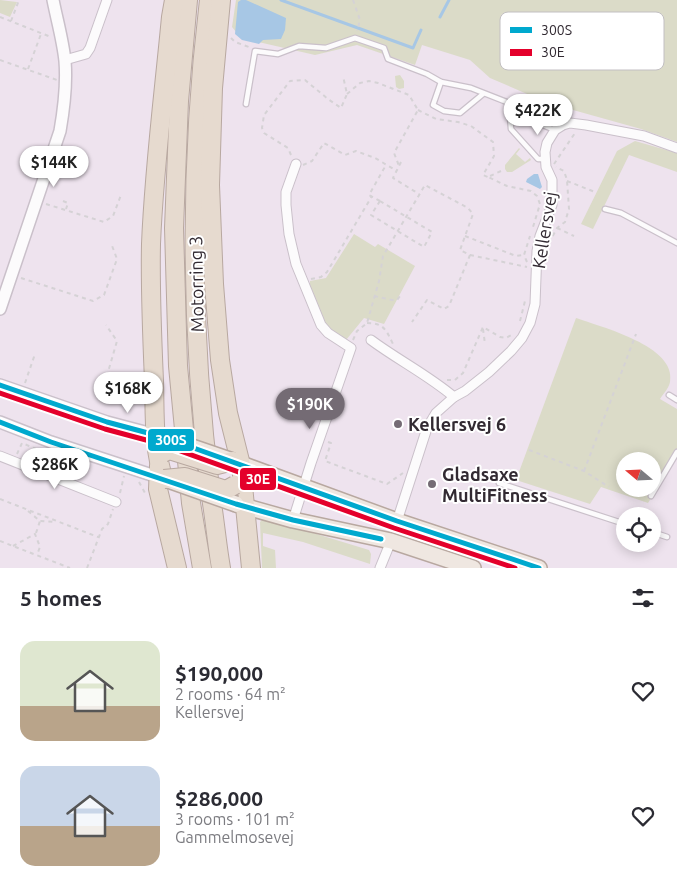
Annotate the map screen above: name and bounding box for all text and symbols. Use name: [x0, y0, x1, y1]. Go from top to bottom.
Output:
legend: [500, 12, 664, 70]
text: 300S: [541, 22, 572, 38]
text: 30E: [541, 44, 565, 60]
pin: $422K: [503, 94, 573, 136]
text: $422K: [515, 101, 561, 119]
pin: $144K: [19, 146, 89, 188]
text: $144K: [31, 153, 77, 171]
street label: Kellersvej: [528, 190, 560, 270]
street label: Motorring 3: [185, 235, 207, 333]
pin: $168K: [93, 372, 163, 414]
text: $168K: [105, 379, 151, 397]
pin: $190K: [275, 388, 345, 430]
text: $190K: [287, 395, 333, 413]
place label: Kellersvej 6: [408, 414, 506, 434]
marker: Kellersvej 6: [392, 418, 404, 430]
line badge: 300S: [147, 428, 195, 452]
text: 300S: [155, 432, 187, 448]
pin: $286K: [20, 448, 90, 490]
north arrow: [616, 452, 661, 498]
map controls: [616, 452, 661, 552]
text: $286K: [32, 455, 78, 473]
place label: Gladsaxe MultiFitness: [442, 464, 548, 505]
line badge: 30E: [239, 467, 277, 491]
text: 30E: [246, 471, 270, 487]
marker: Gladsaxe MultiFitness: [426, 478, 438, 490]
button: locate: [616, 507, 661, 552]
icon: filters: [629, 584, 657, 612]
text: 5 homes: [20, 586, 102, 610]
icon: home: [60, 661, 120, 721]
text: $190,000: [175, 661, 263, 685]
icon: heart: [629, 677, 657, 705]
text: 2 rooms · 64 m²: [175, 685, 286, 703]
text: Kellersvej: [175, 703, 244, 721]
icon: home: [60, 786, 120, 846]
text: $286,000: [175, 786, 263, 810]
icon: heart: [629, 802, 657, 830]
text: 3 rooms · 101 m²: [175, 810, 295, 828]
text: Gammelmosevej: [175, 828, 294, 846]

